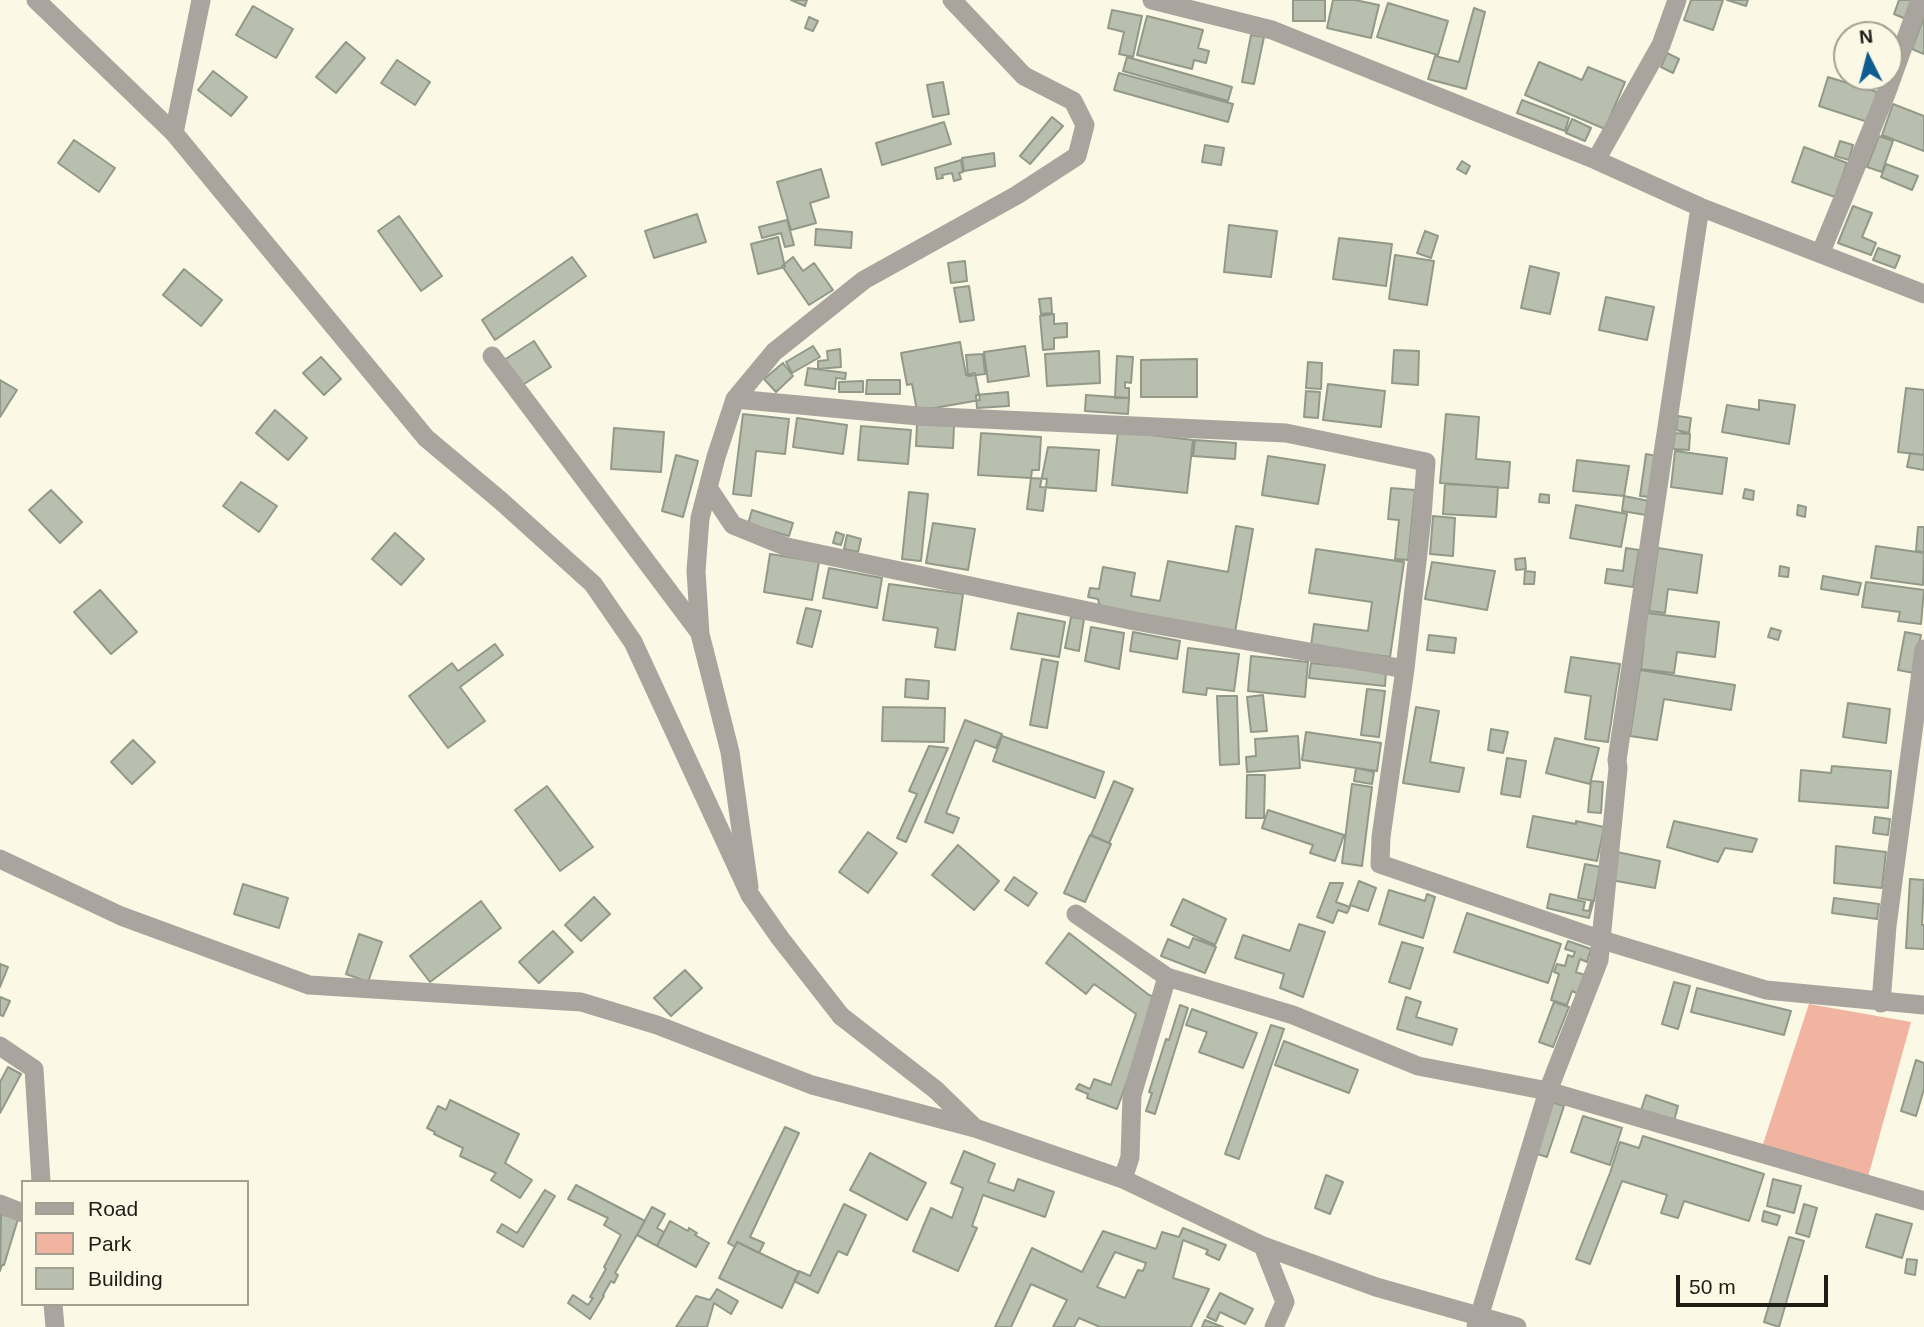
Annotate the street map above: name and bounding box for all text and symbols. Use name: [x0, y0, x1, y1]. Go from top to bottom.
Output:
north arrow: [1833, 21, 1903, 91]
text: N: [1858, 25, 1874, 48]
legend: [21, 1180, 248, 1306]
text: Road: [88, 1197, 138, 1220]
text: Park: [88, 1232, 131, 1255]
scale bar: [1679, 1260, 1831, 1304]
text: Building: [88, 1267, 163, 1290]
text: 50 m: [1689, 1275, 1736, 1298]

